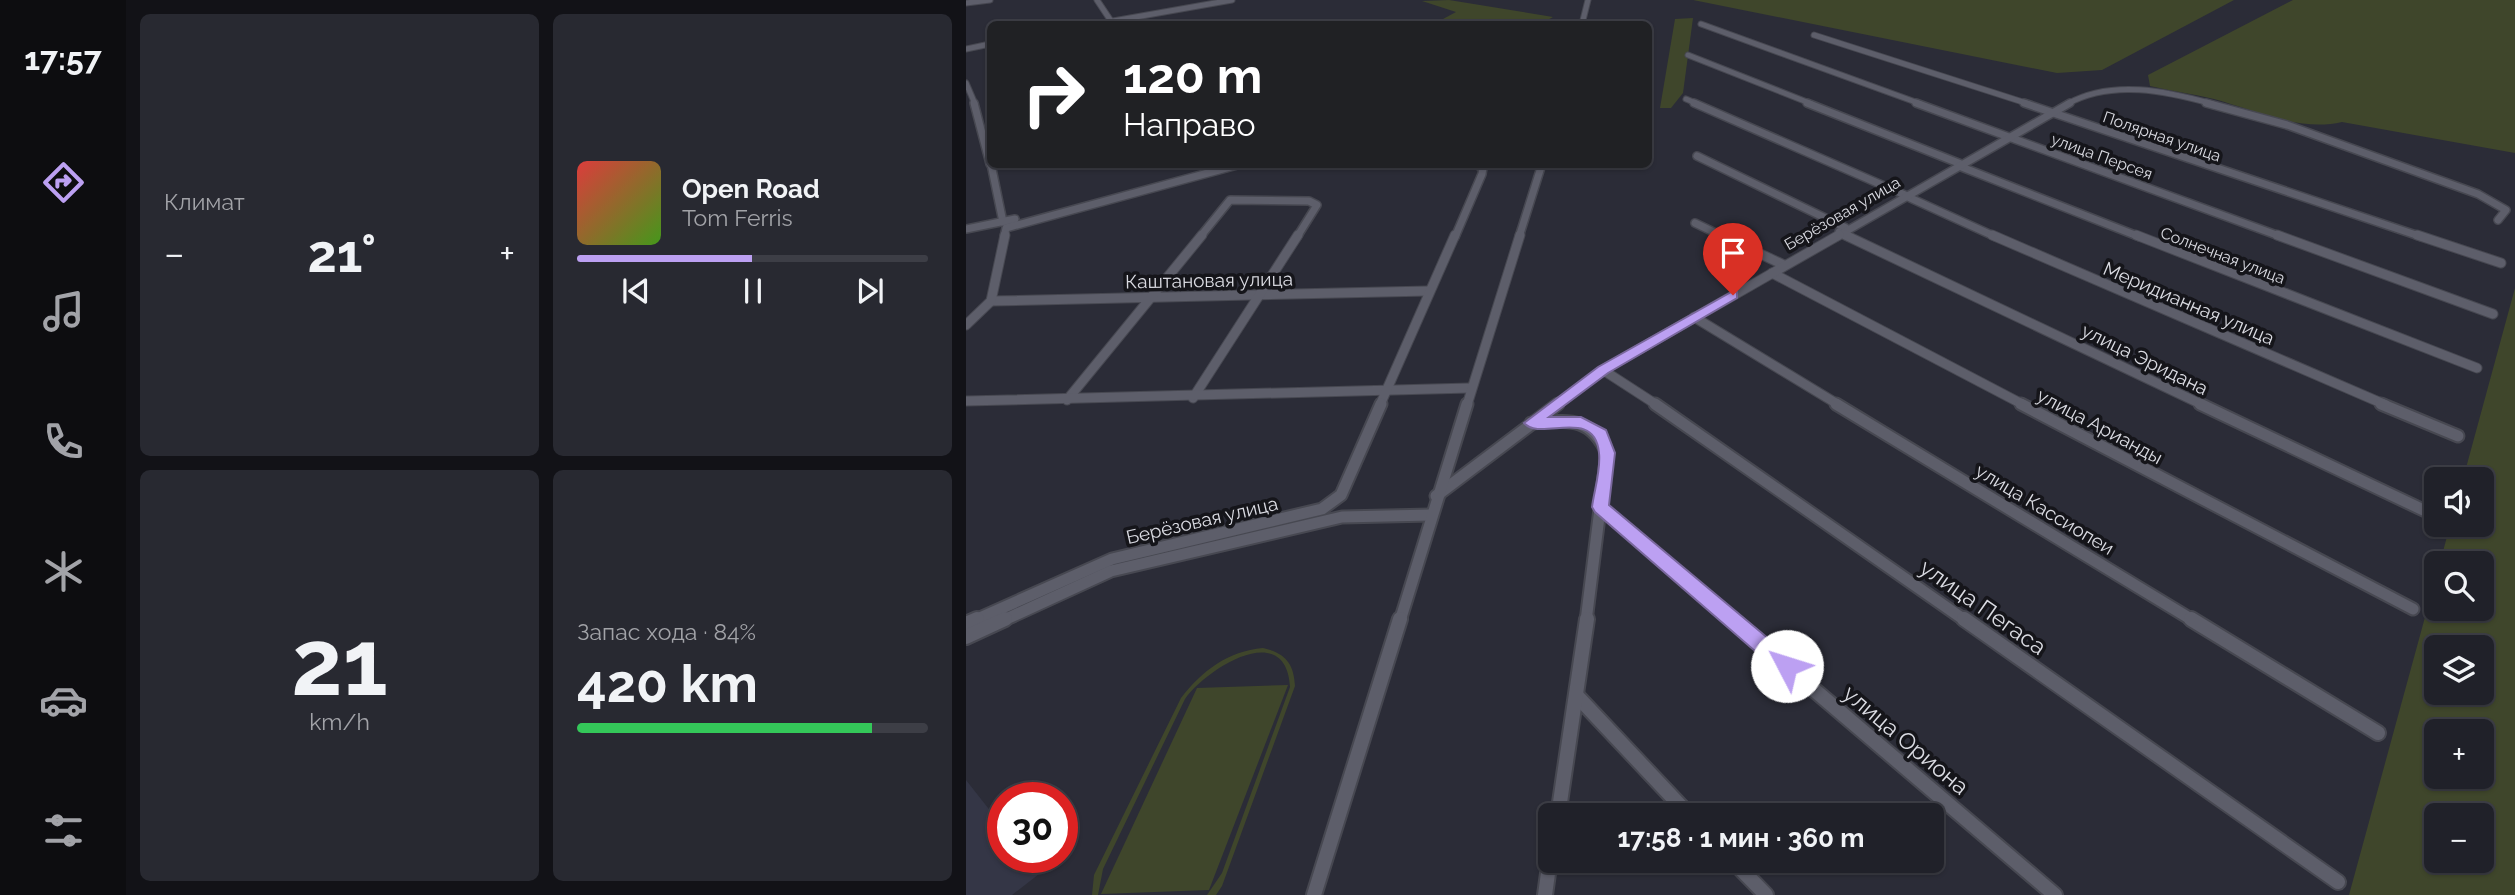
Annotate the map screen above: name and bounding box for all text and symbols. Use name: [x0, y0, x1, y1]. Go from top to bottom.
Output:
text: 17:57: [24, 40, 102, 77]
text: 120 m: [1123, 47, 1262, 104]
icon: right: [1008, 49, 1099, 140]
text: Направо: [1123, 106, 1255, 143]
street label: Полярная улица: [2100, 107, 2223, 166]
street label: улица Персея: [2049, 129, 2155, 184]
icon: directions: [39, 158, 88, 207]
street label: Берёзовая улица: [1781, 173, 1903, 254]
text: Open Road: [682, 174, 820, 204]
text: Климат: [164, 188, 245, 215]
text: Tom Ferris: [682, 204, 793, 231]
text: 21°: [308, 223, 376, 284]
pin: [1703, 223, 1763, 295]
street label: Солнечная улица: [2158, 223, 2288, 288]
text: −: [164, 231, 184, 276]
text: +: [499, 231, 515, 276]
icon: arrive: [1714, 234, 1752, 272]
street label: Меридианная улица: [2100, 257, 2278, 349]
street label: Каштановая улица: [1125, 268, 1293, 292]
icon: previous: [617, 272, 655, 310]
icon: pause: [734, 272, 772, 310]
icon: next: [851, 272, 889, 310]
icon: music: [39, 287, 88, 336]
street label: улица Эридана: [2078, 319, 2212, 399]
street label: улица Арианды: [2033, 384, 2167, 468]
icon: phone: [39, 417, 88, 466]
street label: улица Кассиопеи: [1972, 459, 2118, 559]
map controls: [2424, 467, 2494, 873]
button: sound: [2424, 467, 2494, 537]
street label: Берёзовая улица: [1124, 492, 1280, 548]
icon: climate: [39, 547, 88, 596]
button: search: [2424, 551, 2494, 621]
street label: улица Пегаса: [1915, 553, 2052, 660]
text: 21: [291, 609, 388, 716]
text: Запас хода · 84%: [577, 618, 756, 645]
position arrow: [1750, 629, 1824, 703]
button: layers: [2424, 635, 2494, 705]
text: 420 km: [577, 653, 758, 714]
icon: car: [39, 676, 88, 725]
street label: улица Ориона: [1838, 679, 1975, 800]
text: km/h: [309, 708, 370, 735]
button: +: [2424, 719, 2494, 789]
speed limit sign: 30: [987, 782, 1078, 873]
button: −: [2424, 803, 2494, 873]
icon: filters: [39, 806, 88, 855]
text: 17:58 · 1 мин · 360 m: [1617, 823, 1865, 853]

